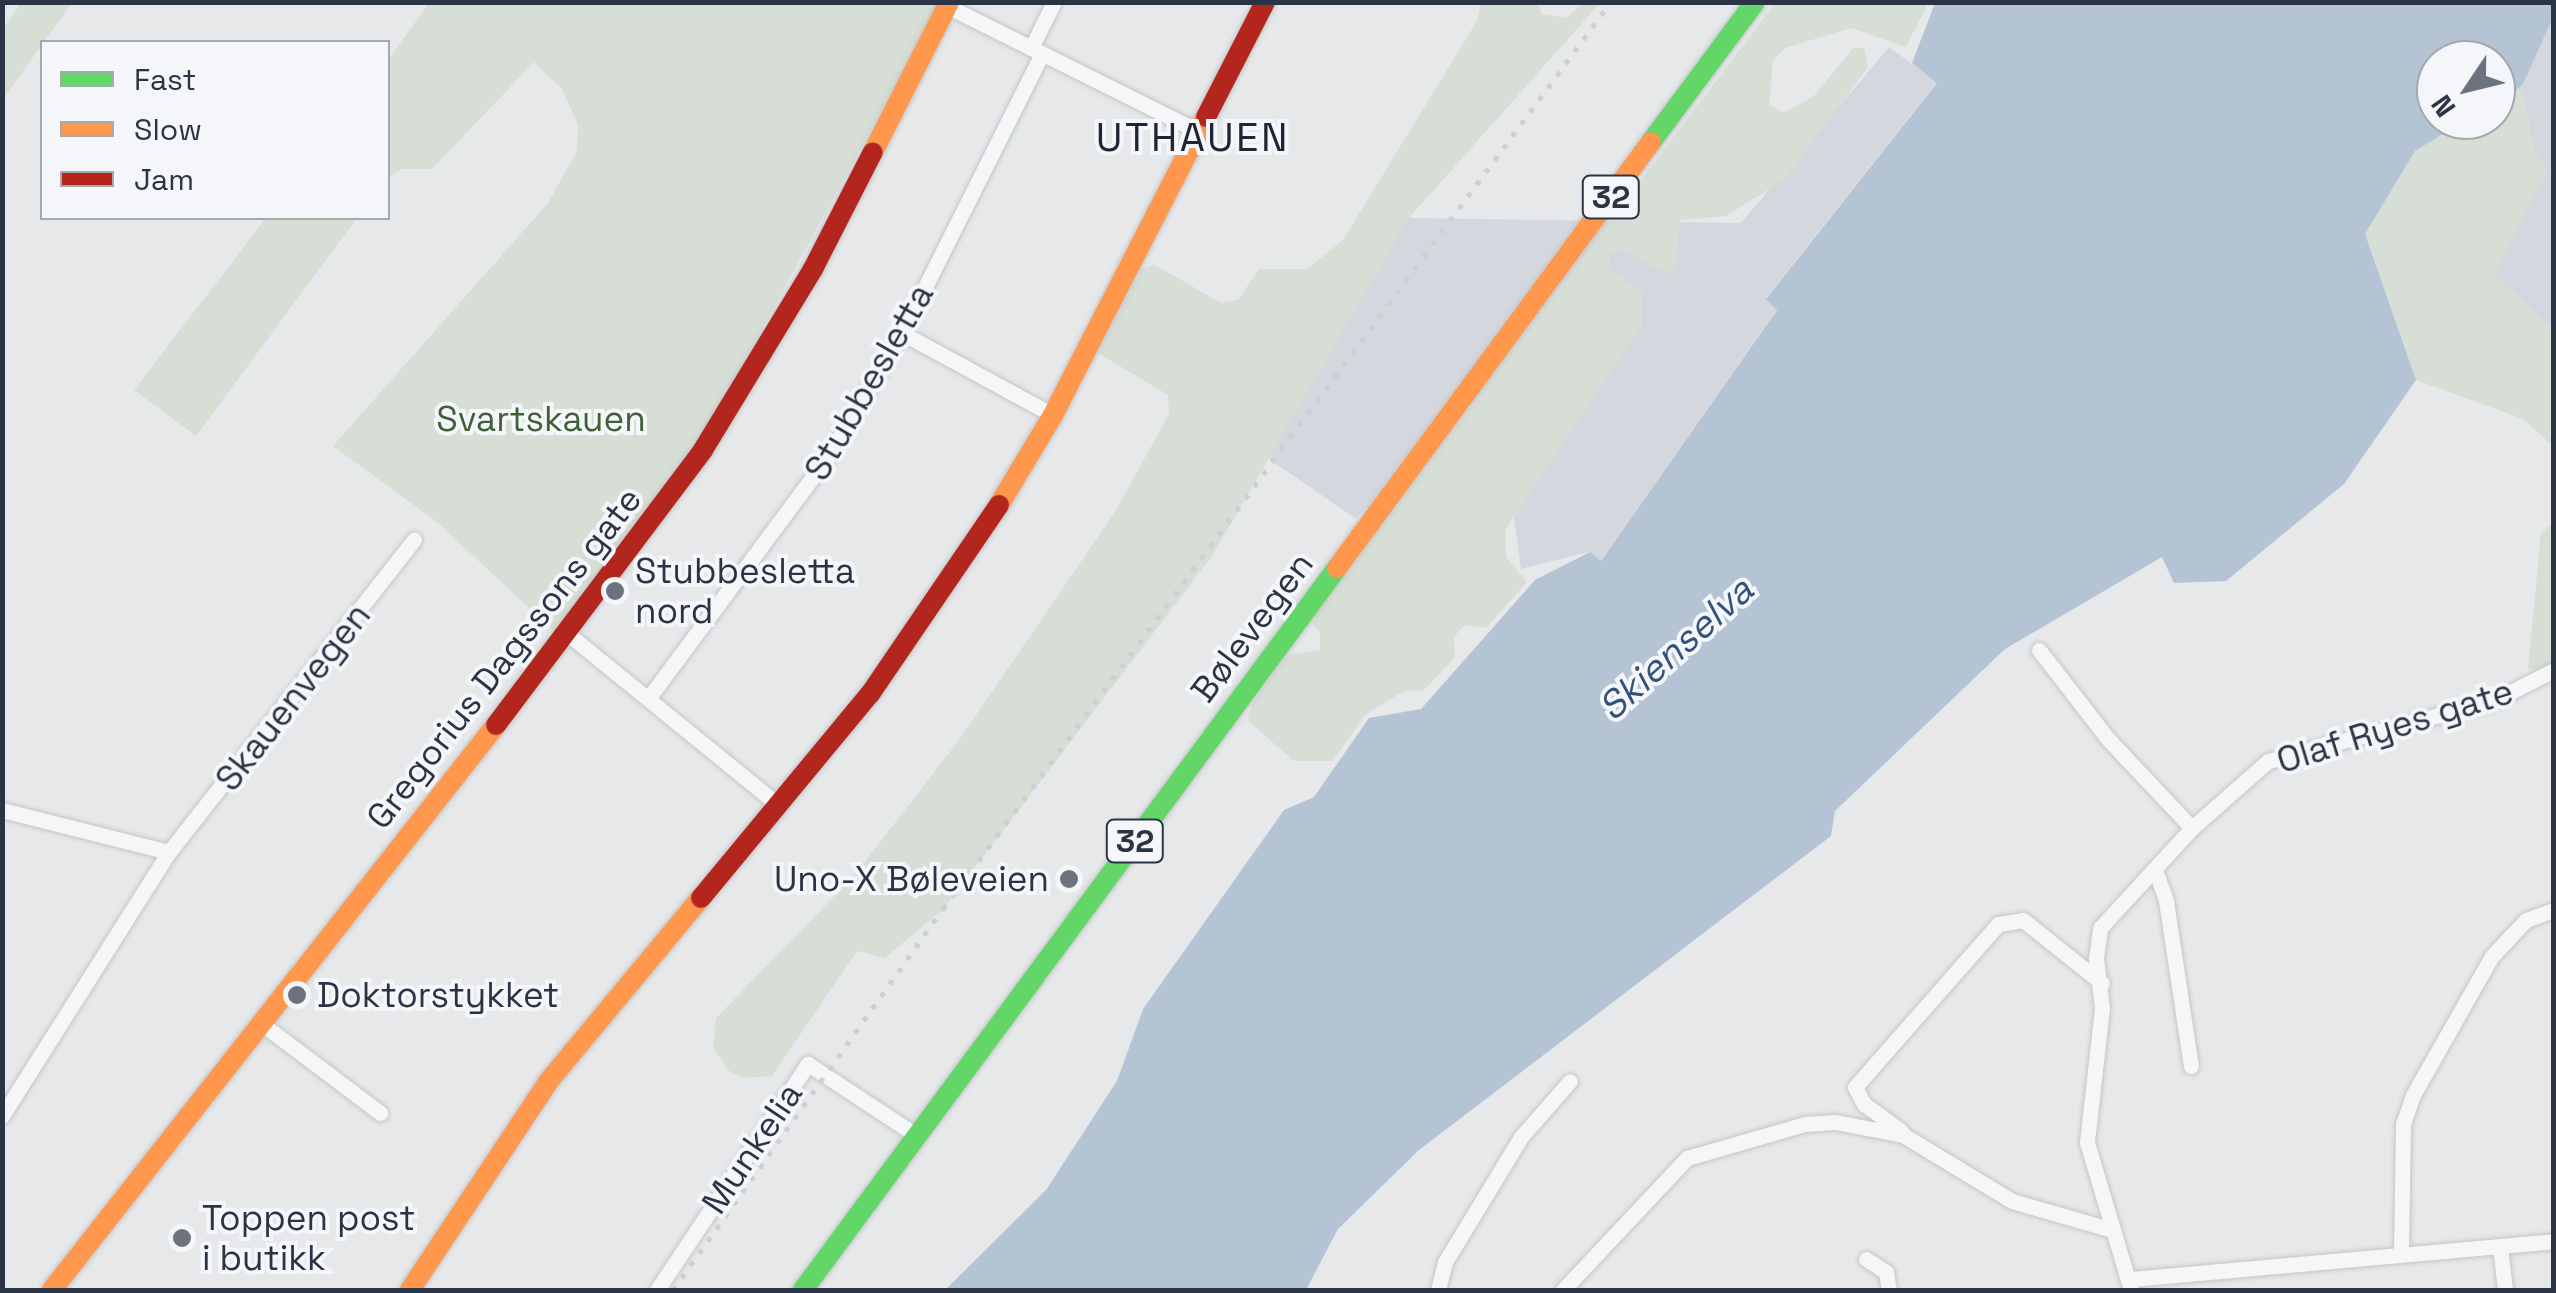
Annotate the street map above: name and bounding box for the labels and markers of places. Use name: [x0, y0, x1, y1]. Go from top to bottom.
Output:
place label: Stubbesletta nord: [635, 550, 855, 632]
marker: Stubbesletta nord: [604, 580, 626, 602]
place label: Uno-X Bøleveien: [774, 858, 1049, 900]
marker: Uno-X Bøleveien: [1058, 868, 1080, 890]
place label: Doktorstykket: [317, 974, 559, 1016]
marker: Doktorstykket: [286, 984, 308, 1006]
place label: Toppen post i butikk: [202, 1197, 415, 1279]
marker: Toppen post i butikk: [171, 1227, 193, 1249]

